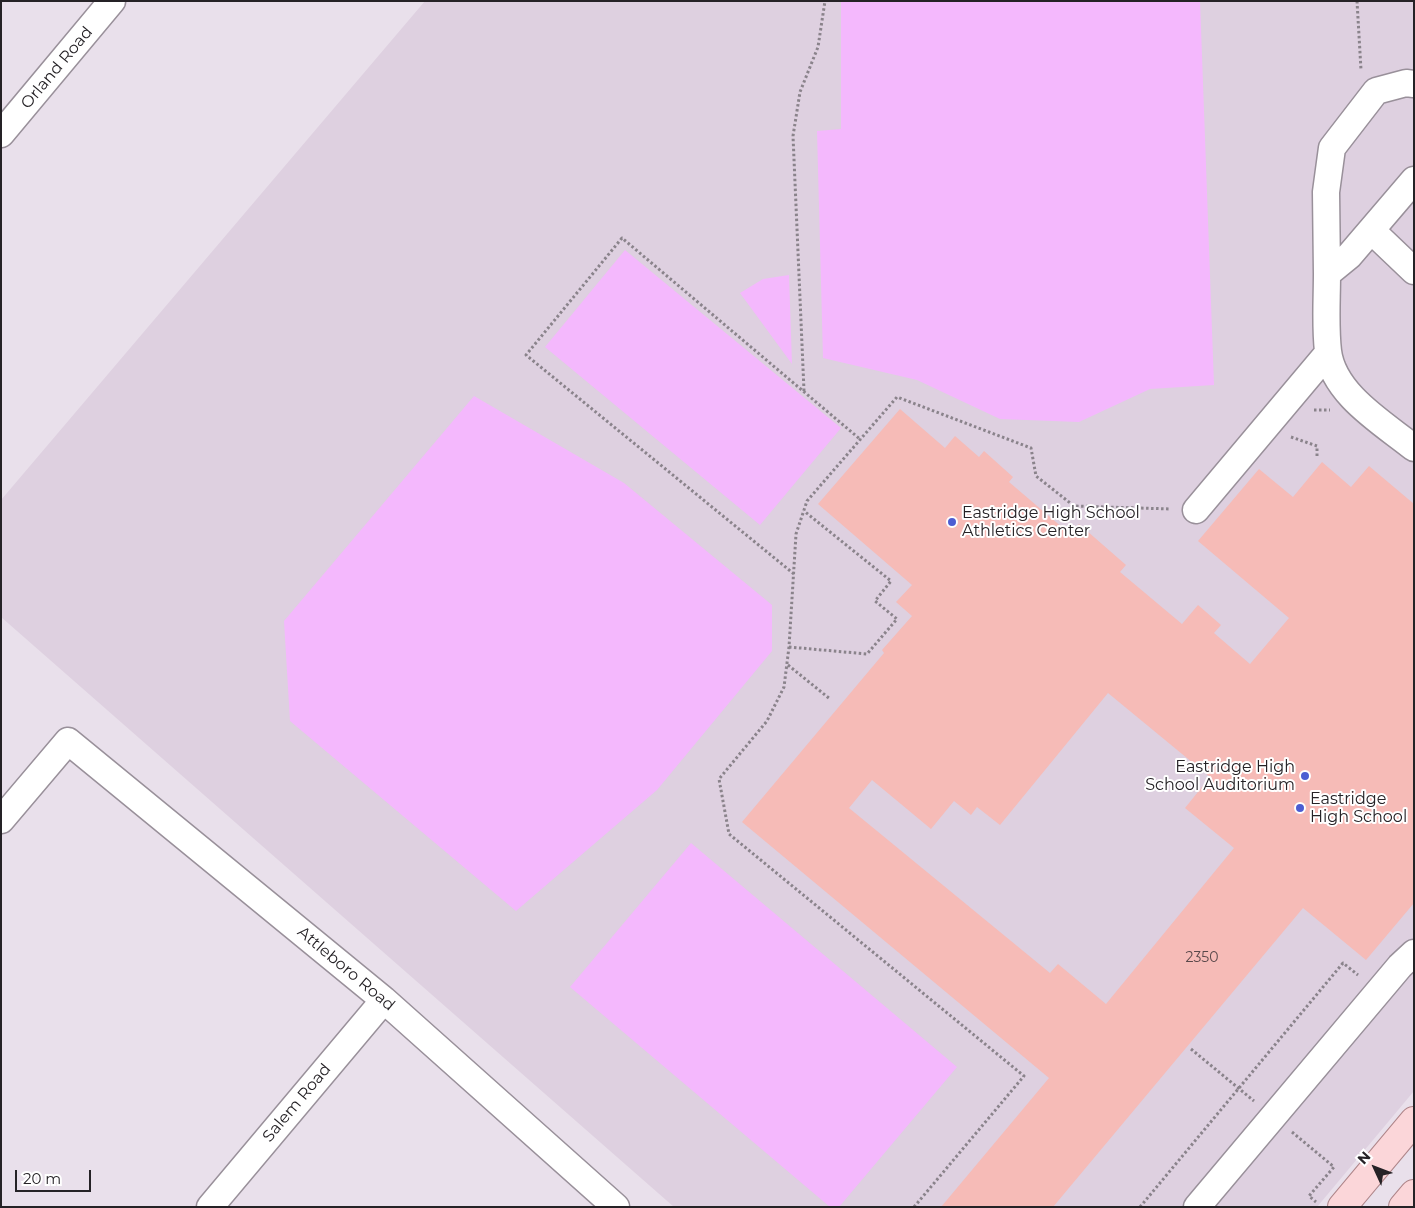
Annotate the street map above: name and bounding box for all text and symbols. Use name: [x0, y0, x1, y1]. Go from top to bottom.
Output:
street label: Orland Road: [17, 23, 97, 113]
place label: Eastridge High School Athletics Center: [962, 503, 1140, 541]
marker: Eastridge High School Athletics Center: [946, 516, 958, 528]
place label: Eastridge High School Auditorium: [1145, 757, 1295, 795]
marker: Eastridge High School Auditorium: [1299, 770, 1311, 782]
place label: Eastridge High School: [1310, 789, 1407, 827]
marker: Eastridge High School: [1294, 802, 1306, 814]
street label: Attleboro Road: [293, 923, 399, 1015]
house number: 2350: [1186, 950, 1218, 966]
street label: Salem Road: [259, 1060, 335, 1146]
north arrow: [1350, 1143, 1400, 1193]
text: N: [1354, 1147, 1374, 1168]
scale bar: [18, 1160, 94, 1192]
text: 20 m: [23, 1169, 61, 1188]

